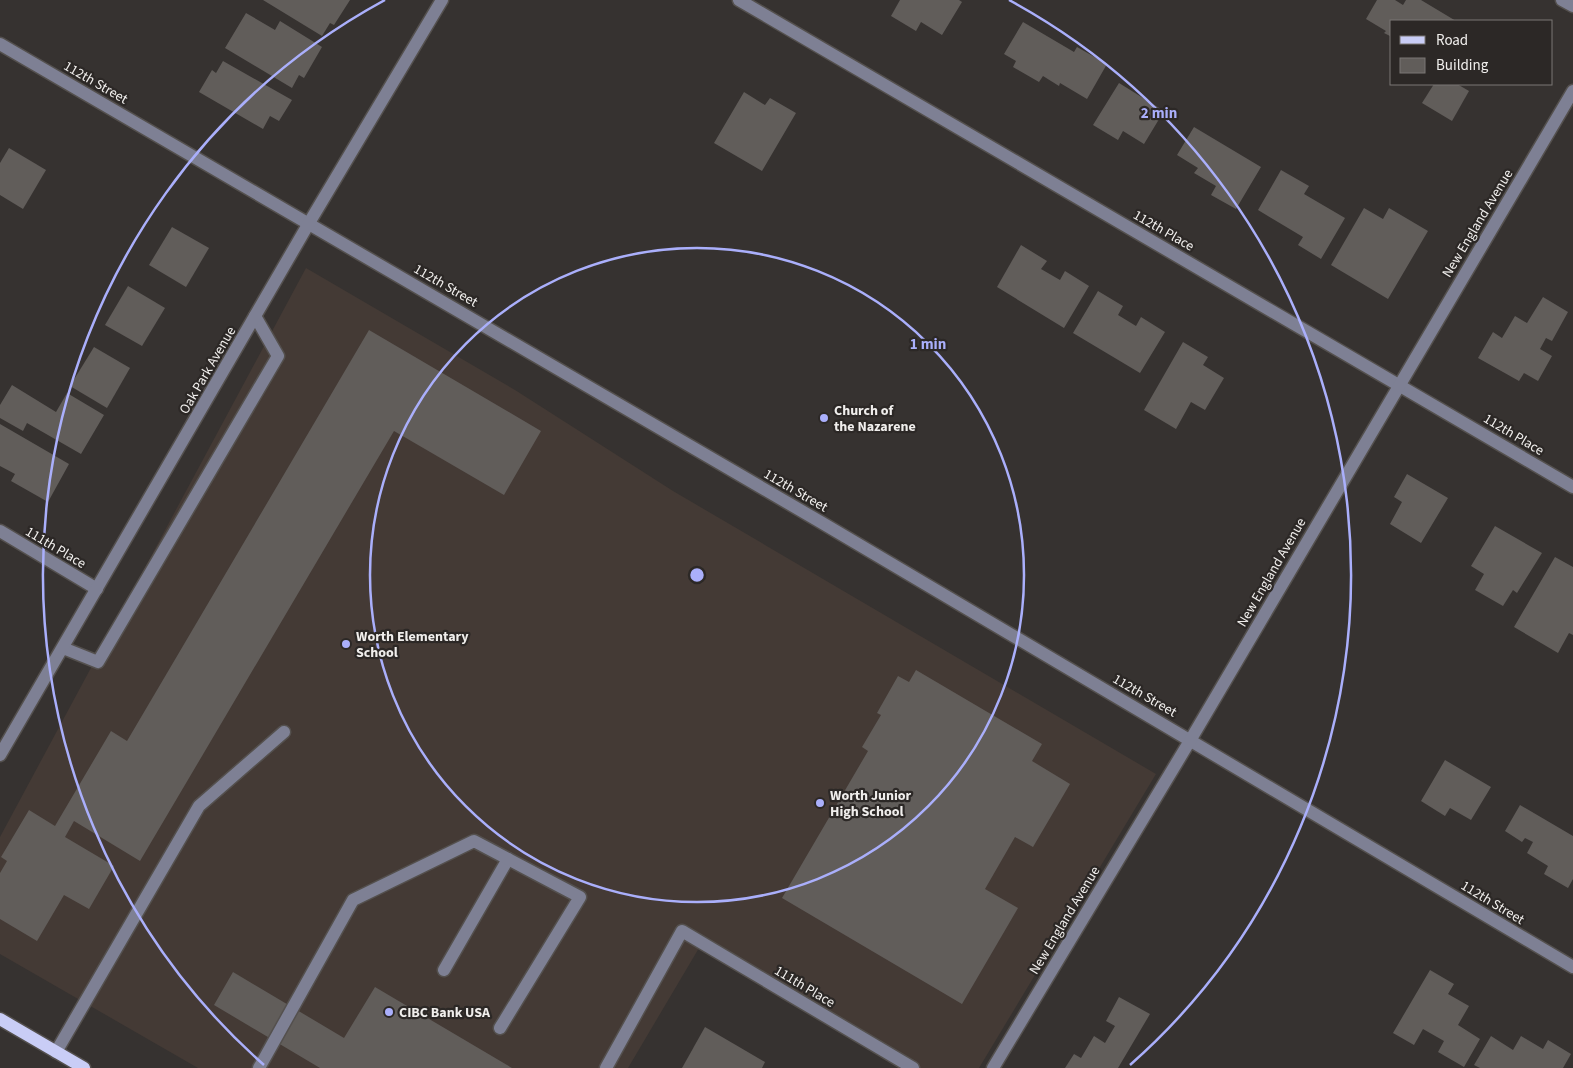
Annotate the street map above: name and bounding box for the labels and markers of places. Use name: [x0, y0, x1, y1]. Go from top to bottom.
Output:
place label: Church of the Nazarene: [834, 401, 916, 437]
marker: Church of the Nazarene: [818, 412, 830, 424]
centre of rings: [688, 566, 706, 584]
place label: Worth Elementary School: [356, 627, 469, 663]
marker: Worth Elementary School: [340, 638, 352, 650]
place label: Worth Junior High School: [830, 786, 912, 822]
marker: Worth Junior High School: [814, 797, 826, 809]
place label: CIBC Bank USA: [399, 1003, 491, 1023]
marker: CIBC Bank USA: [383, 1006, 395, 1018]

